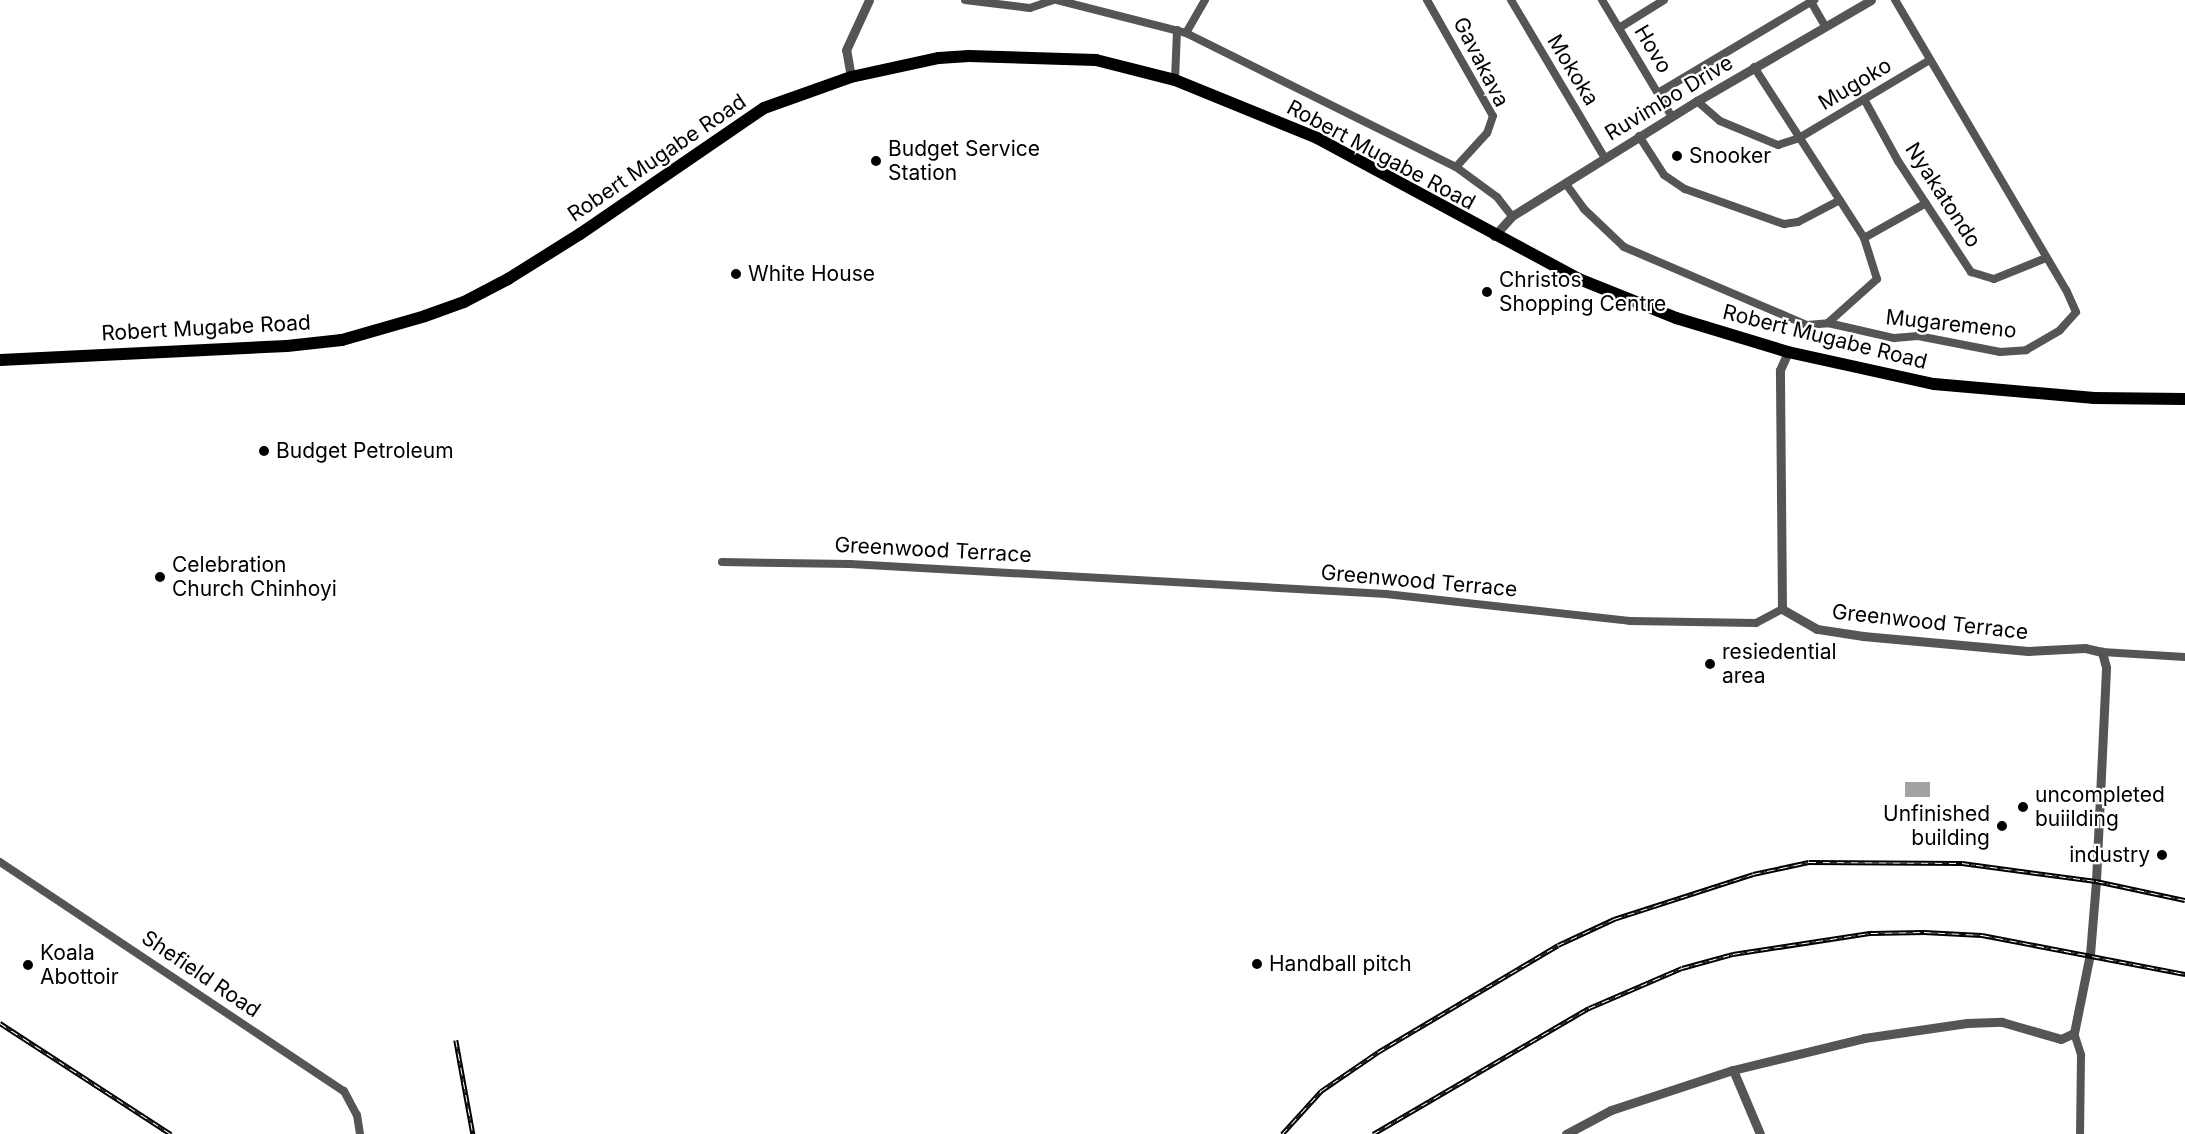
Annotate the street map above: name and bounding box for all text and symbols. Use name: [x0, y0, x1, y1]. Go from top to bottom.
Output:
street label: Gavakava: [1448, 13, 1514, 111]
street label: Hovo: [1629, 20, 1677, 78]
street label: Mokoka: [1542, 30, 1604, 110]
street label: Ruvimbo Drive: [1601, 50, 1737, 146]
street label: Mugoko: [1814, 52, 1896, 116]
street label: Robert Mugabe Road: [563, 89, 751, 227]
street label: Robert Mugabe Road: [1283, 95, 1479, 215]
place label: Budget Service Station: [888, 136, 1040, 186]
street label: Nyakatondo: [1900, 138, 1986, 252]
place label: Snooker: [1689, 143, 1771, 169]
marker: Snooker: [1670, 149, 1684, 163]
marker: Budget Service Station: [869, 154, 883, 168]
place label: White House: [748, 261, 875, 287]
marker: White House: [729, 267, 743, 281]
place label: Christos Shopping Centre: [1499, 267, 1666, 317]
marker: Christos Shopping Centre: [1480, 285, 1494, 299]
street label: Robert Mugabe Road: [1720, 299, 1930, 375]
street label: Mugaremeno: [1884, 305, 2018, 343]
street label: Robert Mugabe Road: [101, 310, 311, 346]
place label: Budget Petroleum: [276, 438, 454, 464]
marker: Budget Petroleum: [257, 444, 271, 458]
street label: Greenwood Terrace: [834, 532, 1032, 568]
place label: Celebration Church Chinhoyi: [172, 552, 337, 602]
street label: Greenwood Terrace: [1320, 560, 1518, 602]
marker: Celebration Church Chinhoyi: [153, 570, 167, 584]
street label: Greenwood Terrace: [1831, 599, 2029, 645]
place label: resiedential area: [1722, 639, 1837, 689]
marker: resiedential area: [1703, 657, 1717, 671]
place label: uncompleted buiilding: [2035, 782, 2165, 832]
marker: uncompleted buiilding: [2016, 800, 2030, 814]
place label: Unfinished building: [1883, 801, 1990, 851]
marker: Unfinished building: [1995, 819, 2009, 833]
place label: industry: [2069, 842, 2150, 868]
marker: industry: [2155, 848, 2169, 862]
street label: Shefield Road: [137, 925, 265, 1023]
place label: Koala Abottoir: [40, 940, 119, 990]
place label: Handball pitch: [1269, 951, 1412, 977]
marker: Handball pitch: [1250, 957, 1264, 971]
marker: Koala Abottoir: [21, 958, 35, 972]

